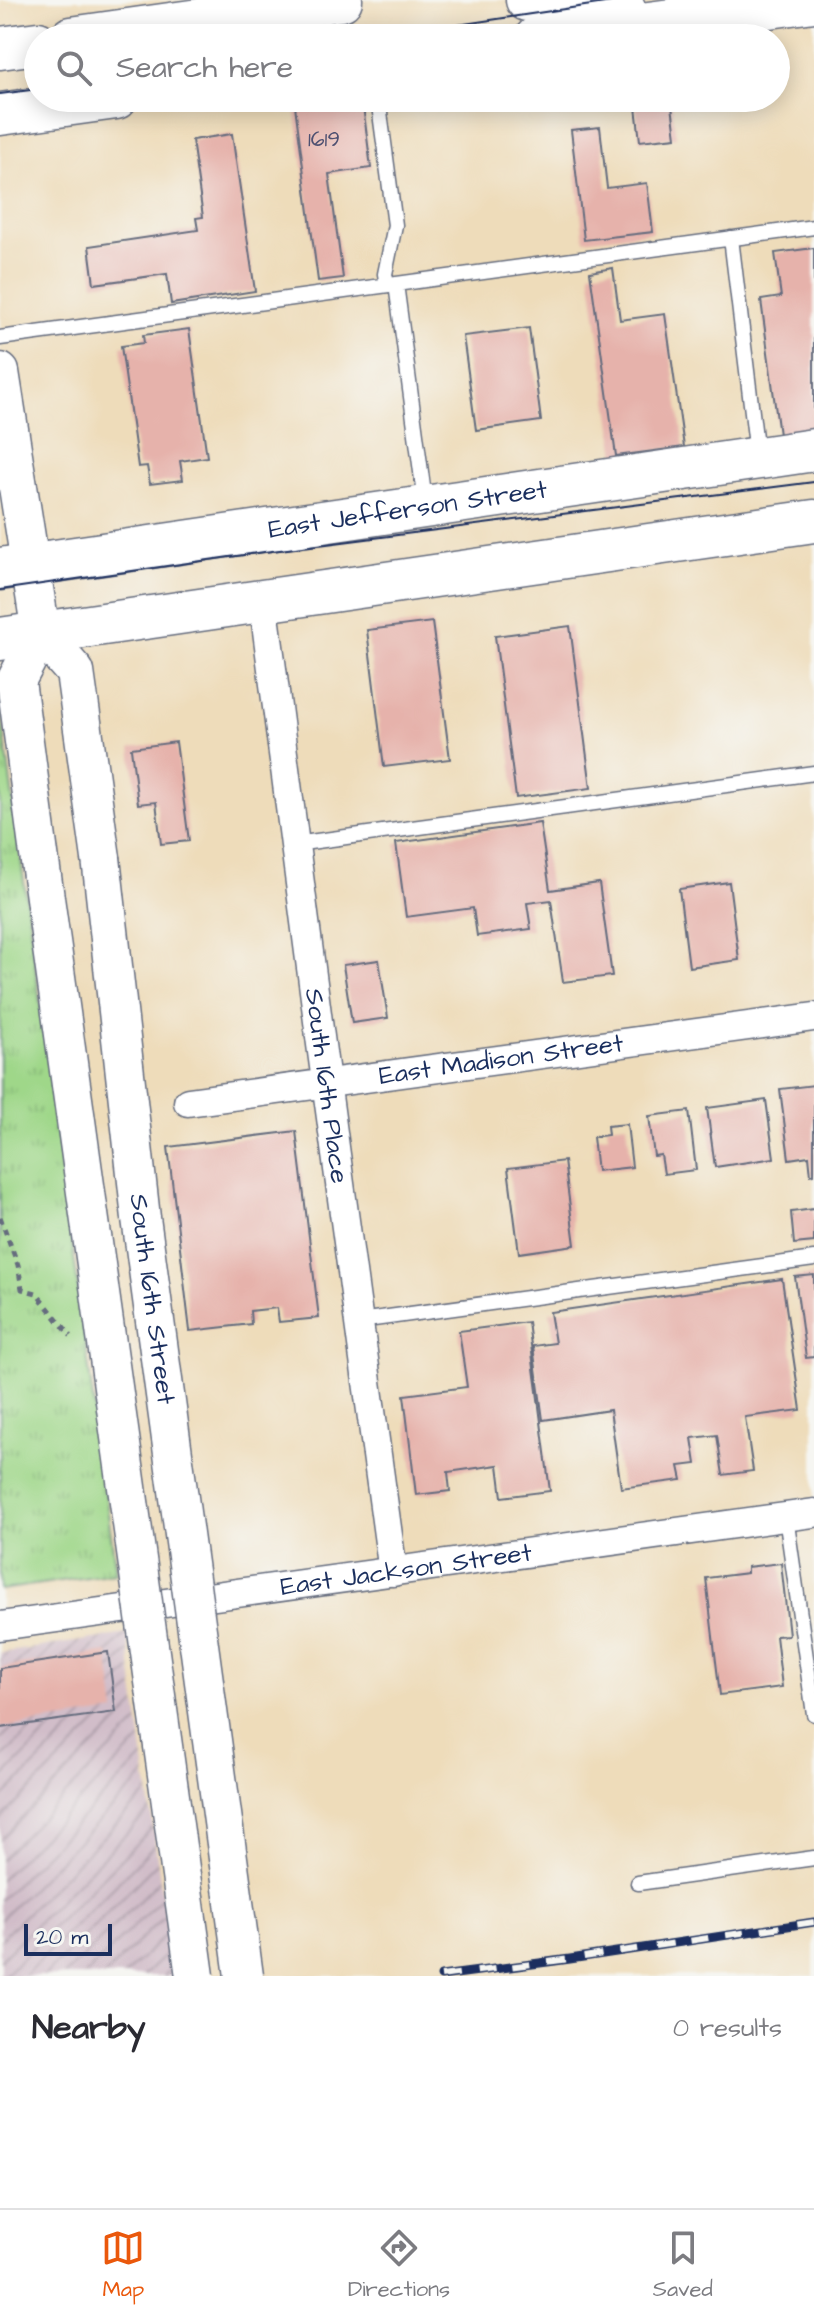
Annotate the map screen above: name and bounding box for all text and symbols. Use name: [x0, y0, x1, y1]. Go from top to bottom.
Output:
search box: [24, 24, 790, 112]
icon: search: [52, 46, 96, 90]
text: Search here: [116, 47, 293, 89]
house number: 1619: [308, 124, 340, 155]
street label: East Jefferson Street: [266, 471, 550, 548]
street label: South 16th Place: [296, 986, 358, 1186]
street label: East Madison Street: [377, 1025, 626, 1094]
street label: South 16th Street: [120, 1192, 184, 1407]
street label: East Jackson Street: [278, 1534, 535, 1605]
scale bar: [24, 1920, 112, 1956]
text: 20 m: [36, 1922, 88, 1953]
text: Nearby: [32, 2004, 146, 2052]
text: 0 results: [673, 2010, 782, 2046]
tab: Map: [101, 2226, 145, 2305]
tab: Directions: [348, 2226, 450, 2305]
tab: Saved: [653, 2226, 713, 2305]

